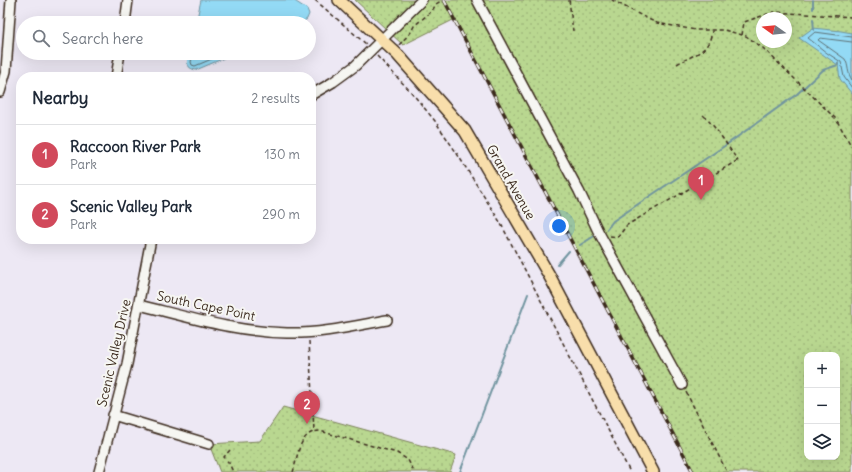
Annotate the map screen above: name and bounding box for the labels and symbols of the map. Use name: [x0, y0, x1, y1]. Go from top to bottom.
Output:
north arrow: [756, 12, 792, 48]
street label: Grand Avenue: [483, 141, 539, 223]
pin: 1: [688, 167, 714, 200]
your location: [549, 216, 569, 236]
street label: South Cape Point: [155, 287, 257, 325]
street label: Scenic Valley Drive: [93, 298, 135, 408]
pin: 2: [294, 391, 320, 424]

